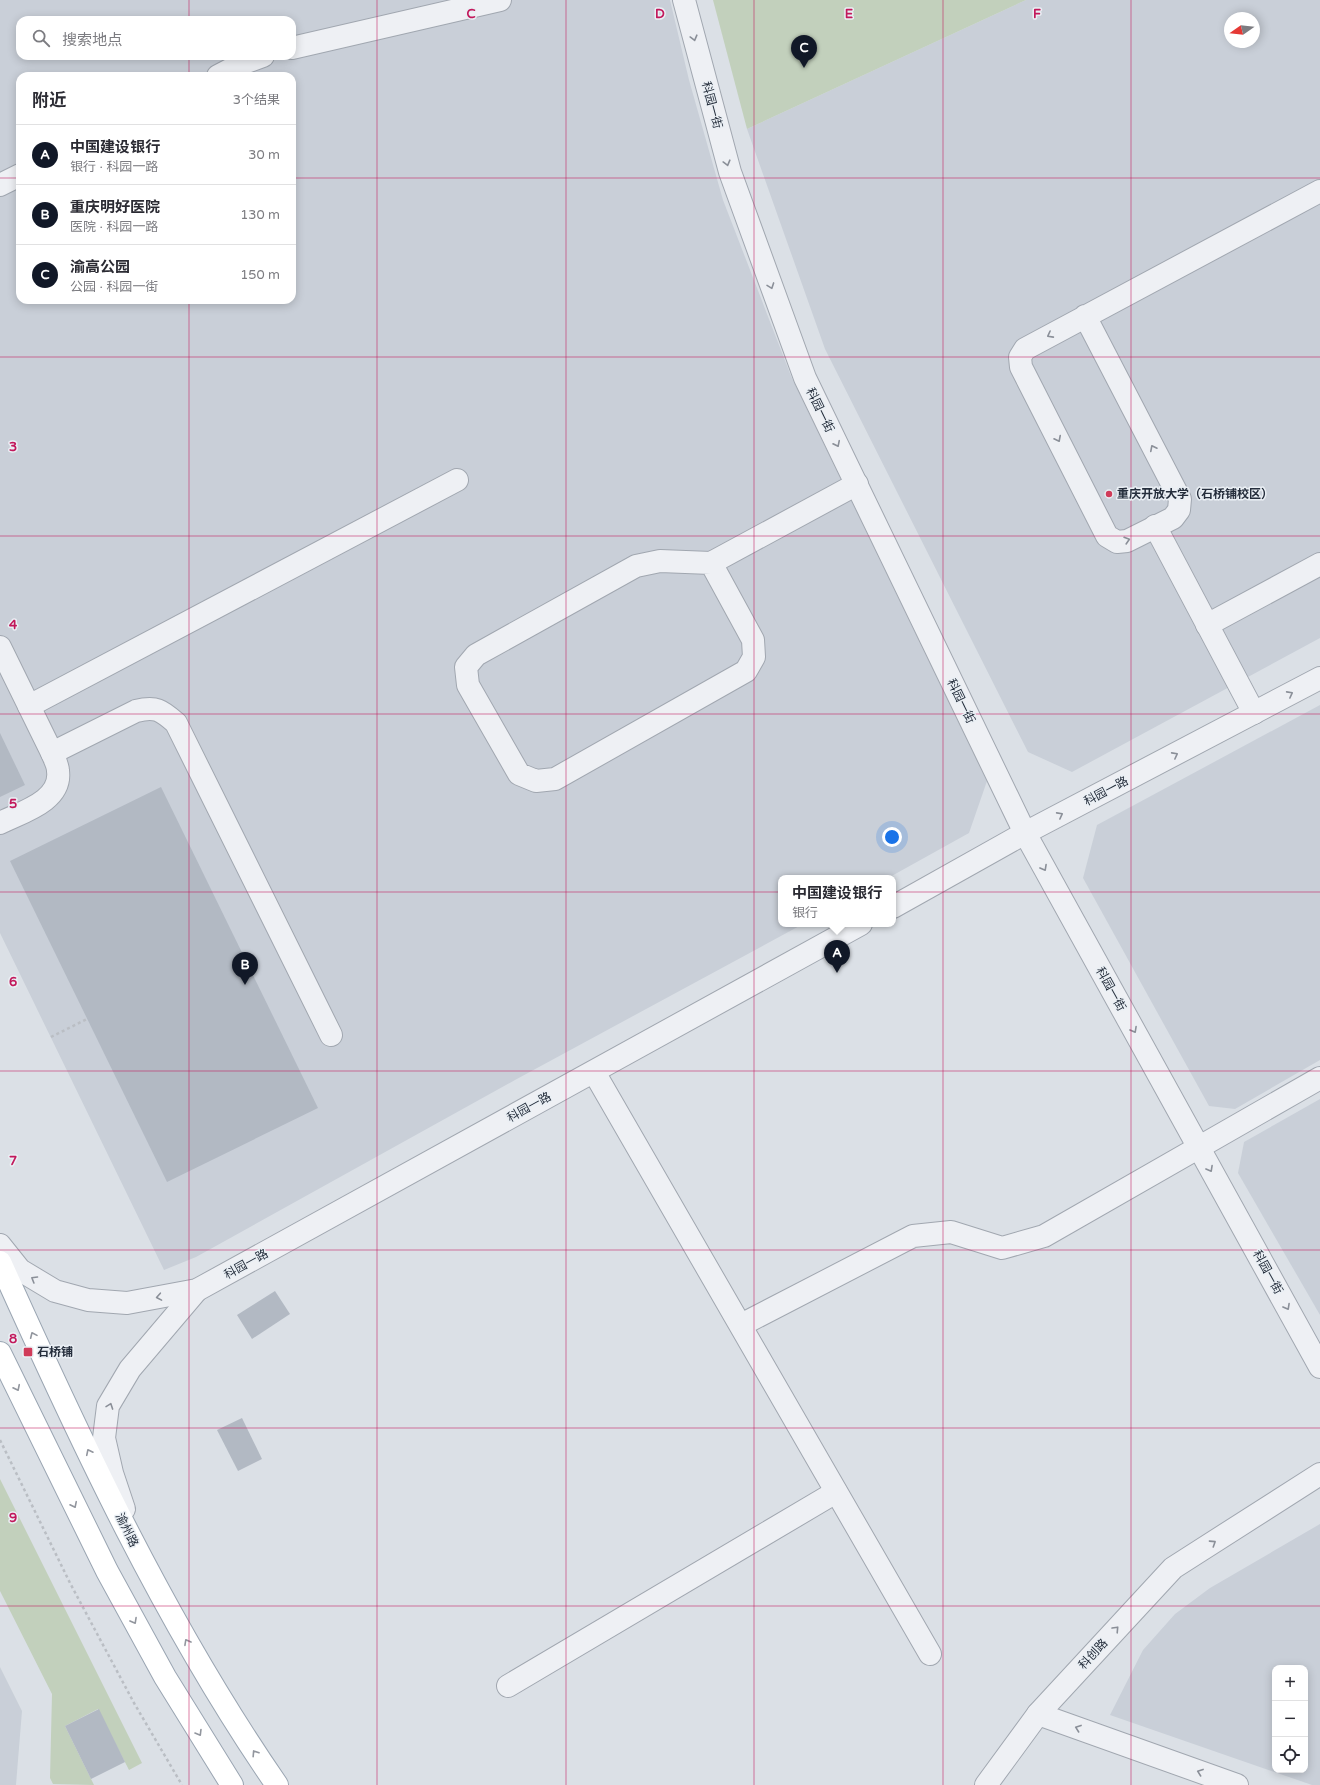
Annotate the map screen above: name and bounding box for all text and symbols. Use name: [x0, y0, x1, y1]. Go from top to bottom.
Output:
text: C: [466, 6, 476, 22]
text: D: [655, 6, 665, 22]
text: E: [845, 6, 853, 22]
text: F: [1033, 6, 1041, 22]
north arrow: [1224, 12, 1260, 48]
search box: [16, 16, 296, 60]
icon: search: [30, 27, 52, 49]
text: 搜索地点: [62, 31, 122, 49]
one-way arrow: [689, 35, 697, 41]
pin: C: [791, 35, 817, 68]
street label: 科园一街: [699, 80, 725, 130]
text: 附近: [32, 90, 66, 111]
text: 3个结果: [233, 92, 280, 108]
text: 中国建设银行: [70, 138, 160, 156]
text: A: [40, 147, 50, 163]
text: 30 m: [248, 147, 280, 163]
text: 银行 · 科园一路: [70, 159, 158, 175]
one-way arrow: [722, 160, 731, 167]
text: 重庆明好医院: [70, 198, 160, 216]
text: B: [40, 207, 50, 223]
text: 130 m: [240, 207, 280, 223]
text: 医院 · 科园一路: [70, 219, 158, 235]
text: 渝高公园: [70, 258, 130, 276]
text: C: [40, 267, 50, 283]
text: 150 m: [240, 267, 280, 283]
text: 公园 · 科园一街: [70, 279, 158, 295]
one-way arrow: [767, 282, 775, 289]
one-way arrow: [1047, 330, 1055, 338]
street label: 科园一街: [803, 385, 837, 435]
one-way arrow: [1053, 435, 1061, 443]
text: 3: [9, 439, 17, 455]
one-way arrow: [832, 440, 840, 448]
one-way arrow: [1150, 444, 1158, 452]
place label: 重庆开放大学（石桥铺校区）: [1117, 487, 1273, 501]
marker: 重庆开放大学（石桥铺校区）: [1104, 489, 1114, 499]
one-way arrow: [1123, 536, 1130, 545]
text: 4: [9, 617, 18, 633]
street label: 科园一街: [944, 676, 978, 726]
one-way arrow: [1286, 691, 1293, 699]
one-way arrow: [1171, 752, 1178, 760]
street label: 科园一路: [1082, 774, 1130, 808]
text: 5: [9, 796, 17, 812]
one-way arrow: [1056, 813, 1063, 820]
your location: [882, 827, 902, 847]
one-way arrow: [1040, 864, 1047, 871]
popup: [778, 875, 896, 927]
text: 中国建设银行: [792, 884, 882, 902]
text: 银行: [792, 905, 818, 921]
pin: A: [824, 940, 850, 973]
pin: B: [232, 952, 258, 985]
street label: 科园一街: [1093, 965, 1129, 1013]
text: 6: [9, 974, 17, 990]
one-way arrow: [1130, 1026, 1137, 1034]
street label: 科园一路: [505, 1089, 553, 1125]
text: 7: [9, 1153, 17, 1169]
one-way arrow: [1206, 1165, 1213, 1172]
street label: 科园一路: [222, 1246, 270, 1282]
street label: 科园一街: [1250, 1248, 1286, 1296]
one-way arrow: [31, 1276, 38, 1283]
one-way arrow: [156, 1292, 162, 1301]
one-way arrow: [1282, 1303, 1290, 1310]
text: 8: [9, 1331, 17, 1347]
one-way arrow: [30, 1331, 38, 1339]
place label: 石桥铺: [37, 1345, 73, 1359]
marker: 石桥铺: [22, 1346, 34, 1358]
one-way arrow: [12, 1384, 20, 1392]
one-way arrow: [105, 1402, 114, 1409]
one-way arrow: [86, 1449, 94, 1456]
one-way arrow: [69, 1501, 77, 1508]
text: 9: [9, 1510, 17, 1526]
street label: 渝州路: [113, 1511, 141, 1549]
one-way arrow: [1208, 1541, 1215, 1548]
one-way arrow: [129, 1616, 136, 1624]
one-way arrow: [1112, 1626, 1119, 1634]
street label: 科创路: [1076, 1636, 1110, 1672]
one-way arrow: [185, 1639, 192, 1646]
map controls: [1272, 1665, 1308, 1773]
button: +: [1272, 1665, 1308, 1701]
button: −: [1272, 1701, 1308, 1737]
one-way arrow: [1074, 1724, 1081, 1733]
one-way arrow: [194, 1729, 202, 1736]
button: locate: [1272, 1737, 1308, 1773]
one-way arrow: [252, 1750, 260, 1757]
one-way arrow: [1197, 1768, 1204, 1776]

